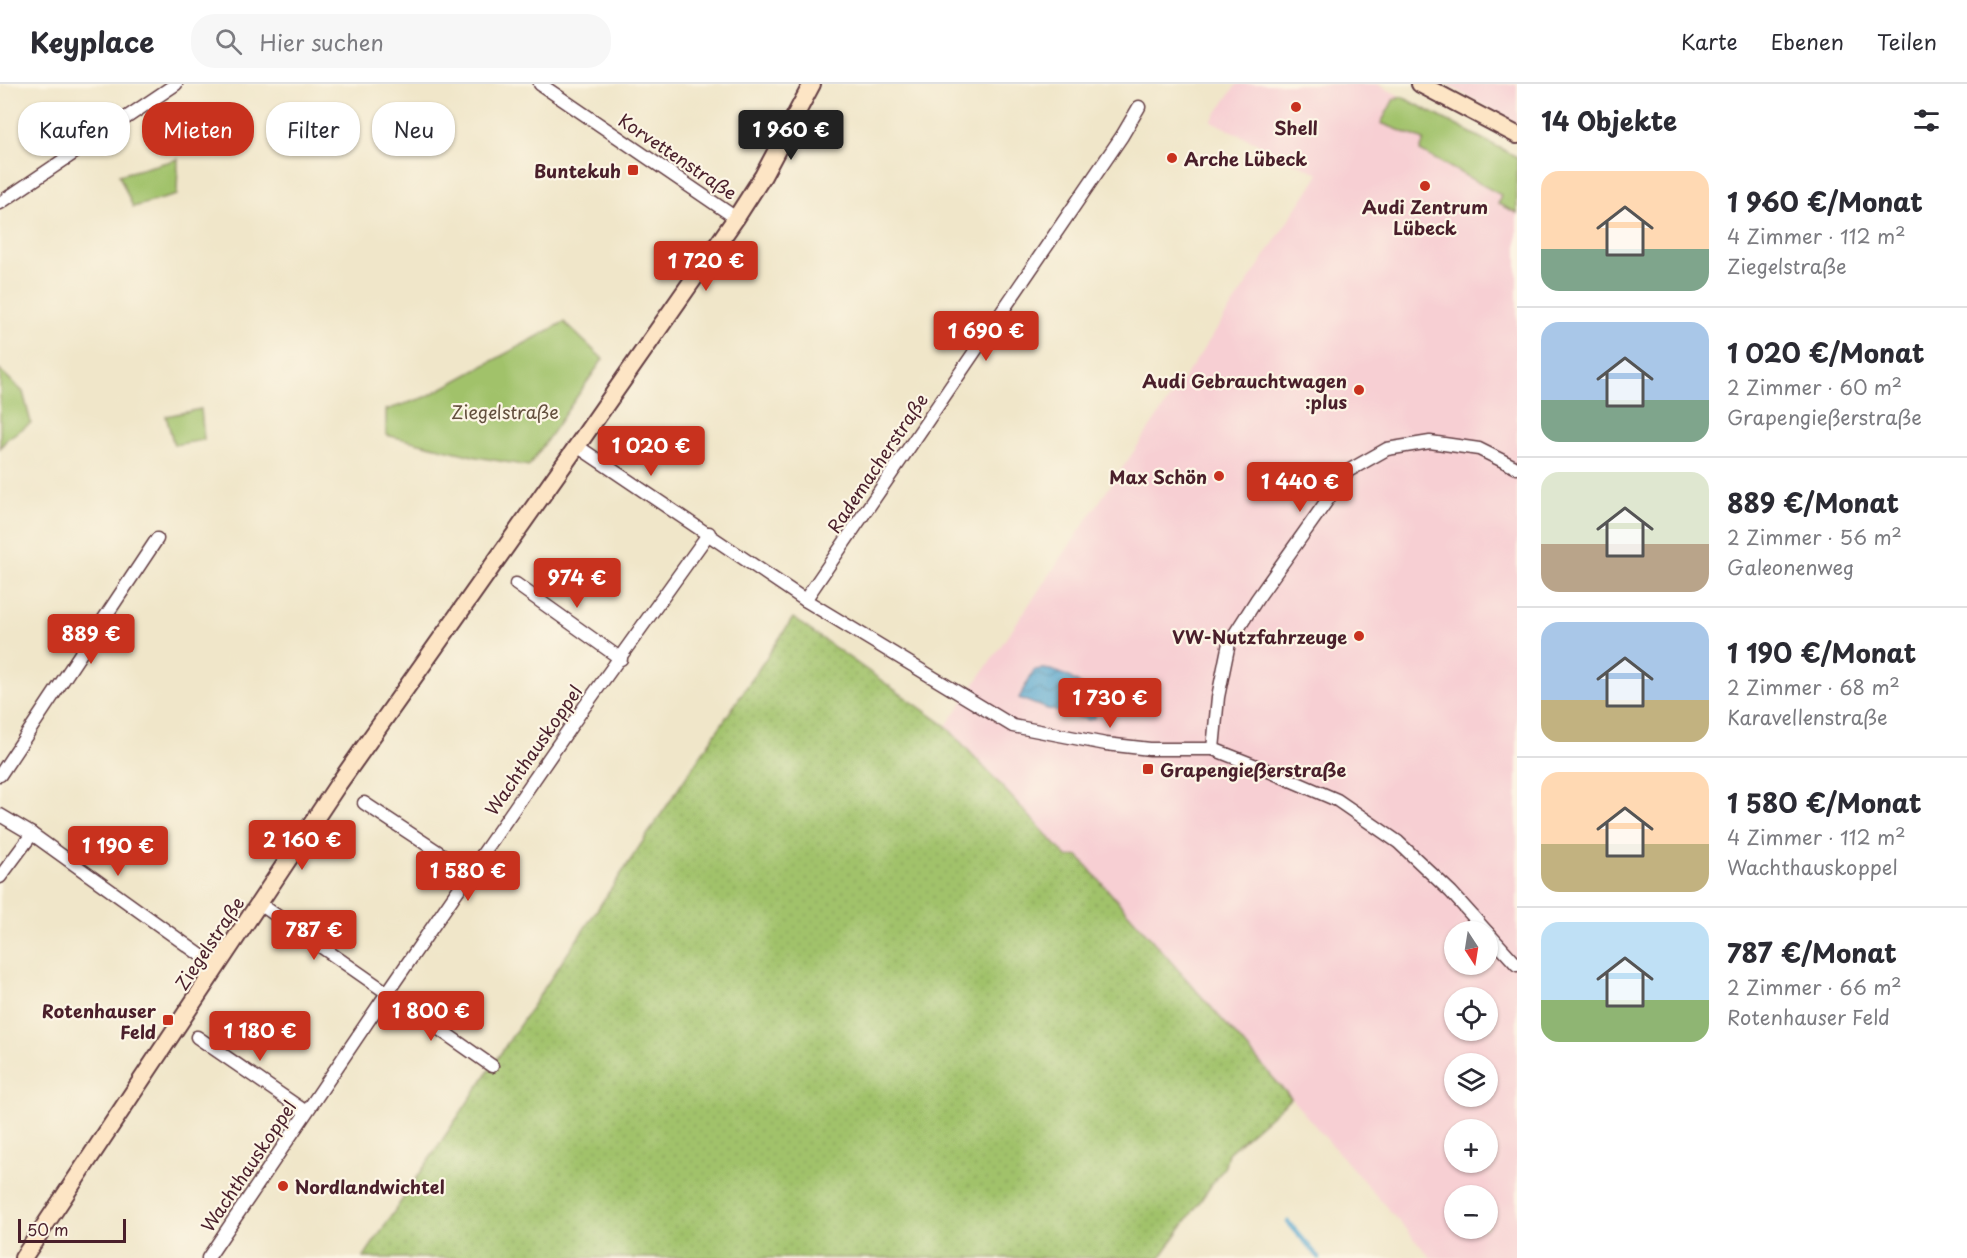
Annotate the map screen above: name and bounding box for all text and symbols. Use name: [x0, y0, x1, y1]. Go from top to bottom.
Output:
search box: [191, 14, 611, 68]
text: Keyplace: [30, 20, 155, 63]
icon: search: [212, 25, 245, 58]
text: Hier suchen: [260, 25, 384, 58]
text: Karte: [1681, 25, 1738, 57]
text: Ebenen: [1771, 25, 1844, 57]
text: Teilen: [1877, 25, 1937, 57]
marker: Shell: [1289, 100, 1303, 114]
text: 14 Objekte: [1541, 101, 1677, 140]
chip: Kaufen: [18, 102, 130, 156]
chip: Mieten: [142, 102, 254, 156]
chip: Filter: [266, 102, 360, 156]
chip: Neu: [372, 102, 455, 156]
icon: filters: [1910, 104, 1943, 137]
street label: Korvettenstraße: [613, 106, 743, 206]
pin: 1 960 €: [736, 110, 846, 161]
text: 1 960 €: [752, 114, 830, 144]
place label: Shell: [1274, 114, 1318, 141]
place label: Arche Lübeck: [1184, 145, 1307, 172]
marker: Arche Lübeck: [1165, 151, 1179, 165]
place label: Buntekuh: [534, 157, 621, 184]
marker: Buntekuh: [626, 163, 640, 177]
marker: Audi Zentrum Lübeck: [1418, 179, 1432, 193]
text: 1 960 €/Monat: [1727, 182, 1923, 221]
place label: Audi Zentrum Lübeck: [1362, 193, 1488, 241]
icon: home: [1589, 195, 1661, 267]
text: 4 Zimmer · 112 m²: [1727, 221, 1906, 251]
pin: 1 720 €: [651, 241, 761, 292]
text: 1 720 €: [668, 245, 744, 275]
text: Ziegelstraße: [1727, 251, 1847, 281]
pin: 1 690 €: [931, 311, 1041, 362]
text: 1 690 €: [948, 315, 1024, 345]
text: 1 020 €/Monat: [1727, 333, 1925, 372]
icon: home: [1589, 346, 1661, 418]
place label: Audi Gebrauchtwagen :plus: [1142, 367, 1347, 415]
text: 2 Zimmer · 60 m²: [1727, 372, 1902, 402]
marker: Audi Gebrauchtwagen :plus: [1352, 383, 1366, 397]
street label: Rademacherstraße: [820, 388, 934, 538]
park label: Ziegelstraße: [451, 398, 559, 425]
text: Grapengießerstraße: [1727, 402, 1922, 432]
pin: 1 020 €: [596, 426, 706, 477]
text: 1 020 €: [612, 430, 690, 460]
pin: 1 440 €: [1245, 462, 1355, 513]
place label: Max Schön: [1109, 463, 1207, 490]
text: 1 440 €: [1261, 466, 1339, 496]
marker: Max Schön: [1212, 469, 1226, 483]
text: 889 €/Monat: [1727, 483, 1899, 522]
icon: home: [1589, 496, 1661, 568]
text: 2 Zimmer · 56 m²: [1727, 522, 1902, 552]
text: Galeonenweg: [1727, 552, 1854, 582]
pin: 974 €: [535, 558, 619, 609]
text: 974 €: [548, 562, 606, 592]
pin: 889 €: [49, 614, 133, 665]
text: 889 €: [62, 618, 120, 648]
place label: VW-Nutzfahrzeuge: [1172, 623, 1347, 650]
marker: VW-Nutzfahrzeuge: [1352, 629, 1366, 643]
text: 1 190 €/Monat: [1727, 633, 1916, 672]
icon: home: [1589, 646, 1661, 718]
text: 2 Zimmer · 68 m²: [1727, 672, 1900, 702]
pin: 1 730 €: [1055, 678, 1165, 729]
street label: Wachthauskoppel: [478, 679, 588, 821]
text: 1 730 €: [1072, 682, 1148, 712]
text: Karavellenstraße: [1727, 702, 1888, 732]
place label: Grapengießerstraße: [1160, 756, 1347, 783]
marker: Grapengießerstraße: [1141, 762, 1155, 776]
text: 1 580 €/Monat: [1727, 783, 1921, 822]
icon: home: [1589, 796, 1661, 868]
pin: 2 160 €: [247, 820, 357, 871]
text: 4 Zimmer · 112 m²: [1727, 822, 1906, 852]
text: 2 160 €: [263, 824, 341, 854]
pin: 1 190 €: [63, 826, 173, 877]
text: 1 190 €: [82, 830, 154, 860]
pin: 1 580 €: [413, 851, 523, 902]
text: Wachthauskoppel: [1727, 852, 1898, 882]
text: 1 580 €: [430, 855, 506, 885]
street label: Ziegelstraße: [168, 891, 250, 995]
pin: 787 €: [272, 910, 356, 961]
text: 787 €: [285, 914, 343, 944]
north arrow: [1444, 921, 1498, 975]
map controls: [1444, 921, 1498, 1239]
text: 787 €/Monat: [1727, 933, 1897, 972]
icon: home: [1589, 946, 1661, 1018]
text: 2 Zimmer · 66 m²: [1727, 972, 1902, 1002]
button: locate: [1444, 987, 1498, 1041]
pin: 1 800 €: [376, 991, 486, 1042]
text: 1 800 €: [392, 995, 470, 1025]
place label: Rotenhauser Feld: [42, 997, 157, 1045]
text: Rotenhauser Feld: [1727, 1002, 1890, 1032]
pin: 1 180 €: [205, 1011, 315, 1062]
marker: Rotenhauser Feld: [161, 1013, 175, 1027]
text: 1 180 €: [223, 1015, 297, 1045]
button: layers: [1444, 1053, 1498, 1107]
street label: Wachthauskoppel: [194, 1095, 302, 1237]
button: +: [1444, 1119, 1498, 1173]
place label: Nordlandwichtel: [295, 1173, 445, 1200]
marker: Nordlandwichtel: [276, 1179, 290, 1193]
button: −: [1444, 1185, 1498, 1239]
scale bar: [18, 1216, 126, 1244]
text: 50 m: [27, 1217, 68, 1241]

